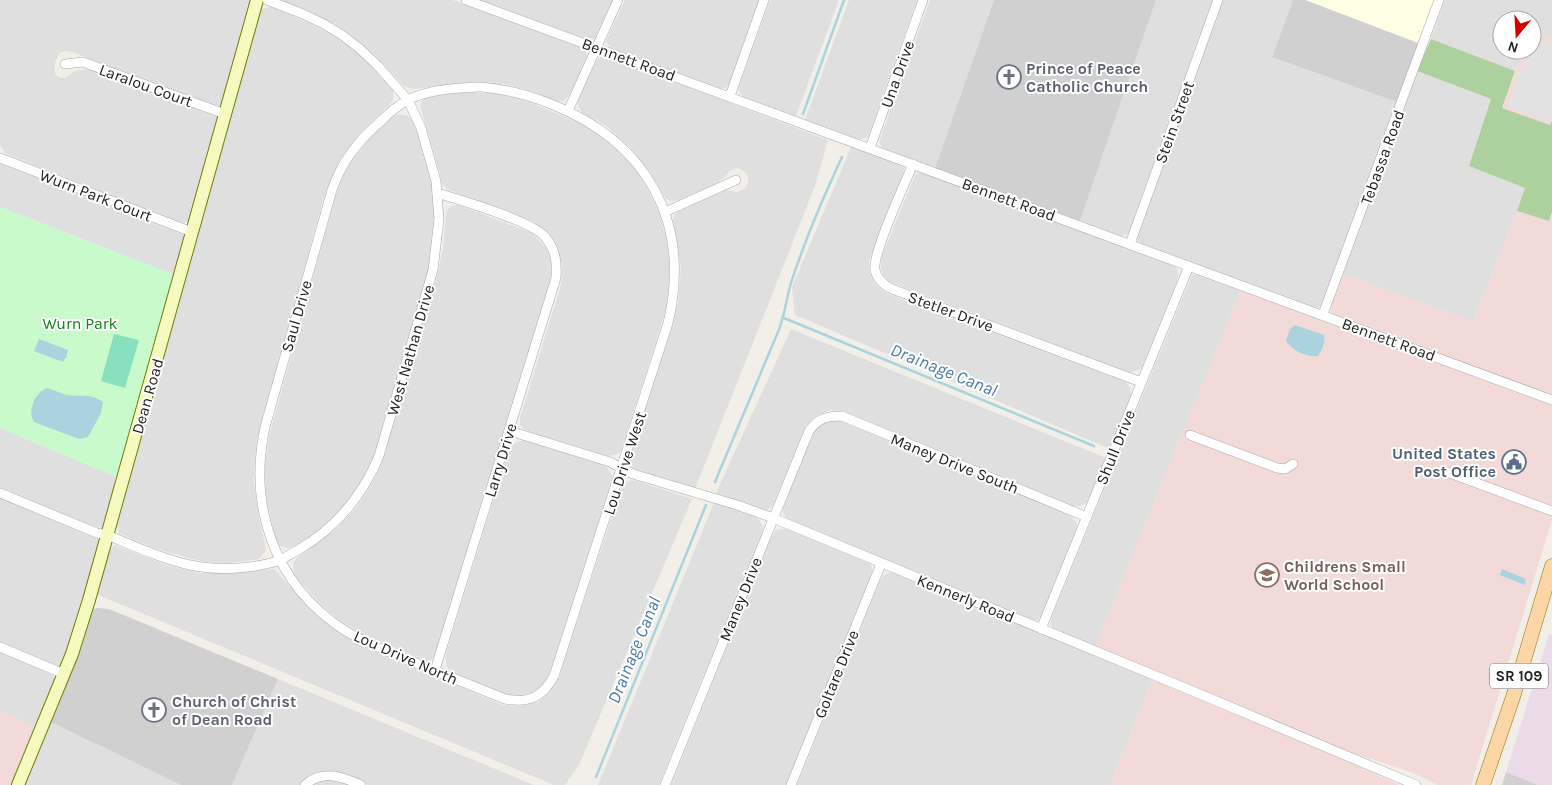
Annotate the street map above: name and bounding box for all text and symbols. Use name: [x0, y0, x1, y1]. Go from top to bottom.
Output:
north arrow: [1492, 10, 1542, 60]
street label: Bennett Road: [579, 34, 678, 85]
text: N: [1506, 37, 1521, 57]
street label: Una Drive: [877, 38, 918, 110]
place label: Prince of Peace Catholic Church: [1026, 59, 1148, 96]
street label: Laralou Court: [97, 60, 195, 111]
church icon: Prince of Peace Catholic Church: [996, 64, 1022, 90]
street label: Stein Street: [1151, 78, 1198, 166]
street label: Tebassa Road: [1357, 107, 1408, 207]
street label: Wurn Park Court: [37, 165, 155, 226]
street label: Bennett Road: [959, 174, 1058, 225]
street label: Saul Drive: [277, 278, 316, 354]
street label: West Nathan Drive: [383, 282, 438, 418]
street label: Stetler Drive: [905, 287, 996, 336]
park label: Wurn Park: [42, 314, 118, 333]
street label: Bennett Road: [1339, 314, 1438, 365]
water label: Drainage Canal: [887, 339, 1001, 402]
street label: Dean Road: [128, 356, 167, 436]
street label: Shull Drive: [1092, 407, 1139, 487]
street label: Lou Drive West: [599, 409, 650, 517]
street label: Larry Drive: [480, 421, 521, 499]
street label: Maney Drive South: [888, 429, 1022, 498]
place label: United States Post Office: [1392, 444, 1496, 481]
public building icon: United States Post Office: [1501, 449, 1527, 475]
street label: Maney Drive: [715, 554, 766, 644]
place label: Childrens Small World School: [1284, 557, 1406, 594]
school or university icon: Childrens Small World School: [1254, 562, 1280, 588]
street label: Kennerly Road: [914, 570, 1017, 627]
water label: Drainage Canal: [603, 593, 666, 707]
street label: Lou Drive North: [351, 626, 461, 689]
street label: Goltare Drive: [810, 627, 863, 721]
road number: SR 109: [1490, 664, 1548, 688]
place label: Church of Christ of Dean Road: [172, 692, 296, 729]
church icon: Church of Christ of Dean Road: [141, 697, 167, 723]

